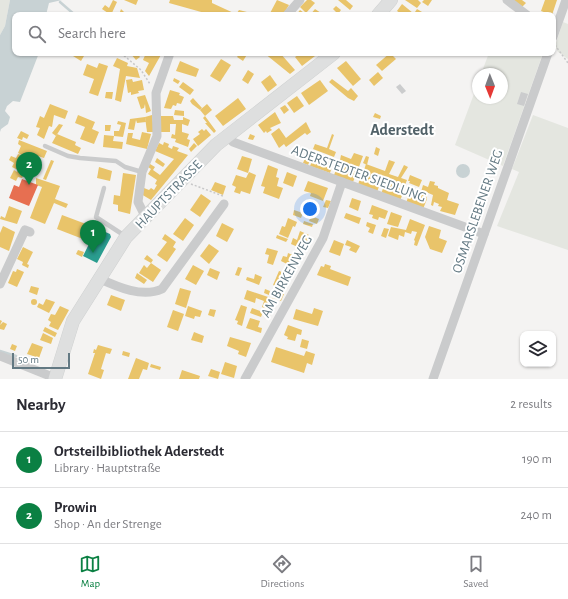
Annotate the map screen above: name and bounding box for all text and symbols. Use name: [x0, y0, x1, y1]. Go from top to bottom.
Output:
search box: [12, 12, 556, 56]
icon: search: [26, 23, 48, 45]
text: Search here: [58, 26, 126, 41]
north arrow: [472, 68, 508, 104]
district label: Aderstedt: [370, 122, 434, 138]
street label: ADERSTEDTER SIEDLUNG: [289, 143, 428, 205]
street label: OSMARSLEBENER WEG: [450, 148, 506, 275]
pin: 2: [16, 152, 42, 185]
street label: HAUPTSTRASSE: [133, 158, 205, 232]
your location: [300, 199, 320, 219]
pin: 1: [80, 220, 106, 253]
street label: AM BIRKENWEG: [259, 233, 315, 320]
map controls: [520, 331, 556, 367]
button: layers: [520, 331, 556, 367]
scale bar: [12, 351, 70, 370]
text: 50 m: [18, 354, 39, 365]
text: Nearby: [16, 396, 66, 413]
text: 2 results: [510, 398, 552, 411]
text: Ortsteilbibliothek Aderstedt: [54, 444, 224, 459]
text: 1: [27, 453, 31, 466]
text: 190 m: [522, 453, 552, 466]
text: Library · Hauptstraße: [54, 462, 160, 475]
text: Prowin: [54, 500, 97, 515]
text: 2: [26, 509, 32, 522]
text: 240 m: [520, 509, 552, 522]
text: Shop · An der Strenge: [54, 518, 162, 531]
tab: Map: [79, 553, 101, 590]
tab: Directions: [260, 553, 304, 590]
tab: Saved: [463, 553, 488, 590]

